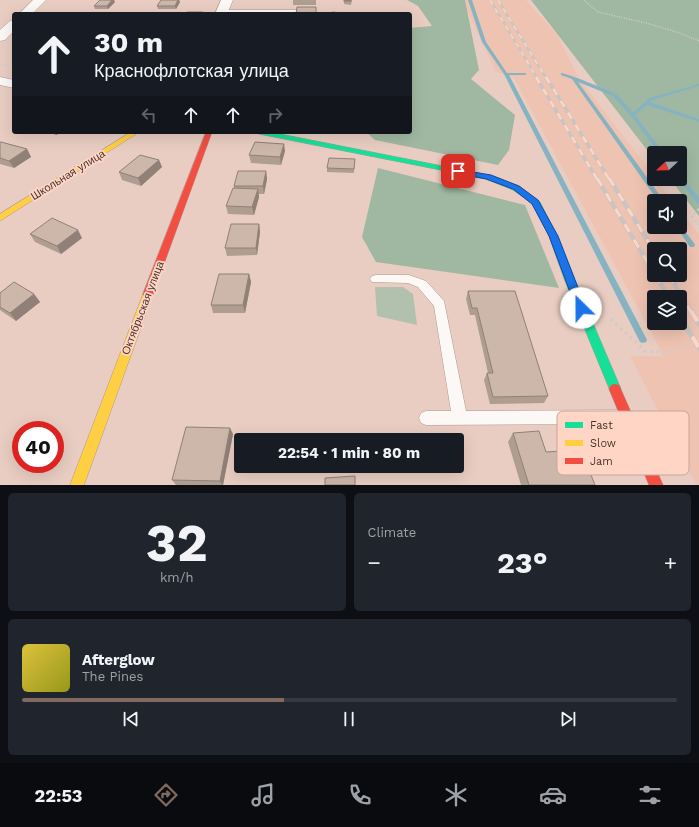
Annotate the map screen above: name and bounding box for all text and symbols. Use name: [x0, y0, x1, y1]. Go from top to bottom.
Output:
text: 30 m: [94, 26, 163, 59]
icon: ahead: [28, 28, 80, 80]
text: Краснофлотская улица: [94, 60, 289, 81]
icon: left: [138, 104, 160, 126]
icon: ahead: [180, 104, 202, 126]
icon: ahead: [222, 104, 244, 126]
icon: right: [264, 104, 286, 126]
street label: Школьная улица: [28, 146, 108, 203]
north arrow: [647, 146, 687, 186]
map controls: [647, 146, 687, 330]
pin: [441, 154, 475, 188]
icon: arrive: [447, 160, 469, 182]
button: sound: [647, 194, 687, 234]
button: search: [647, 242, 687, 282]
street label: Октябрьская улица: [119, 259, 167, 357]
position arrow: [560, 287, 602, 329]
button: layers: [647, 290, 687, 330]
legend: [557, 411, 689, 475]
text: Fast: [590, 419, 613, 432]
speed limit sign: 40: [12, 421, 64, 473]
text: Slow: [590, 437, 616, 450]
text: 22:54 · 1 min · 80 m: [278, 444, 420, 462]
text: Jam: [590, 455, 613, 468]
text: 32: [146, 513, 208, 574]
text: Climate: [368, 525, 416, 540]
text: 23°: [497, 545, 548, 580]
text: −: [368, 550, 381, 575]
text: +: [664, 550, 677, 575]
text: km/h: [160, 570, 194, 585]
text: Afterglow: [82, 651, 155, 669]
text: The Pines: [82, 669, 143, 684]
icon: previous: [120, 708, 142, 730]
icon: pause: [338, 708, 360, 730]
icon: next: [557, 708, 579, 730]
icon: directions: [152, 781, 180, 809]
icon: music: [249, 781, 277, 809]
icon: phone: [346, 781, 374, 809]
icon: climate: [442, 781, 470, 809]
icon: car: [539, 781, 567, 809]
icon: filters: [636, 781, 664, 809]
text: 22:53: [34, 785, 83, 806]

